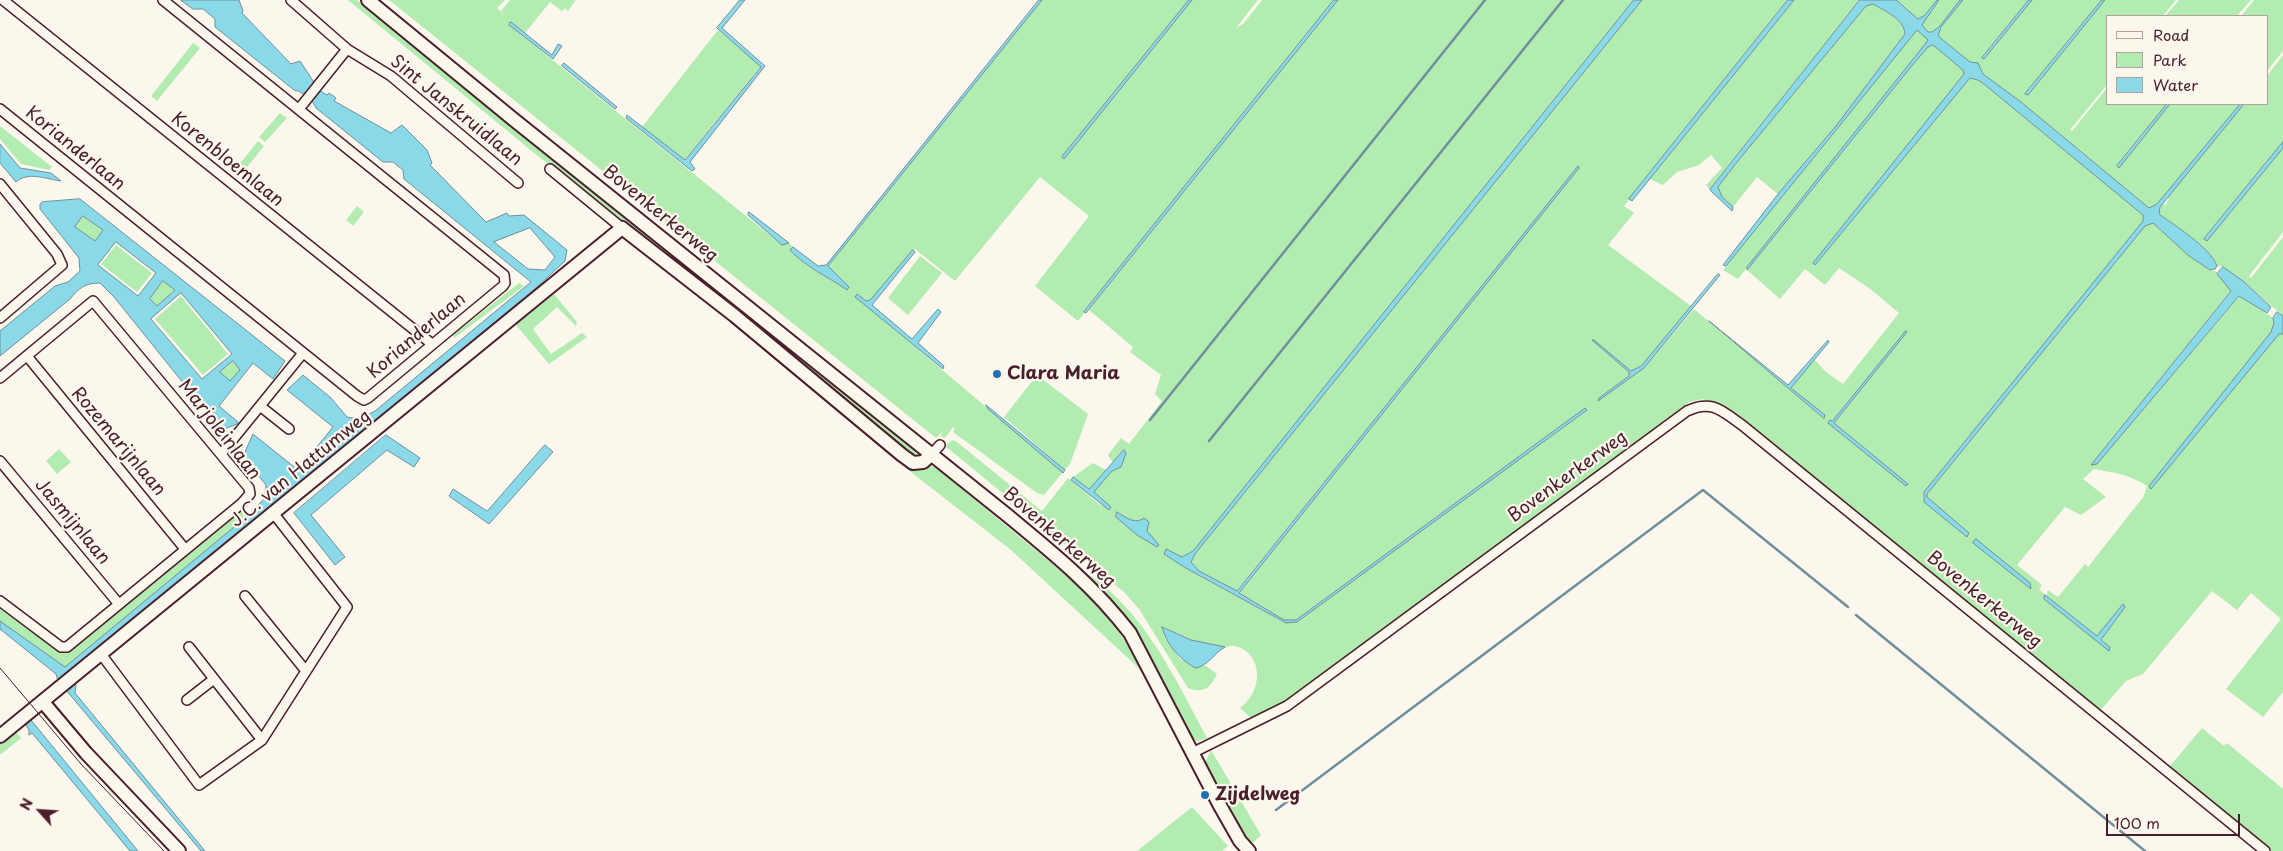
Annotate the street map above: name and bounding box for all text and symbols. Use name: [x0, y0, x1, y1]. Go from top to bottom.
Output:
legend: [2106, 15, 2268, 105]
text: Road: [2153, 23, 2189, 46]
text: Park: [2153, 48, 2187, 71]
street label: Sint Janskruidlaan: [386, 51, 526, 171]
text: Water: [2153, 73, 2198, 96]
street label: Korianderlaan: [21, 102, 129, 196]
street label: Korenbloemlaan: [166, 108, 288, 212]
street label: Bovenkerkerweg: [598, 161, 722, 267]
street label: Korianderlaan: [363, 289, 471, 383]
place label: Clara Maria: [1007, 363, 1120, 385]
marker: Clara Maria: [991, 368, 1003, 380]
street label: Marjoleinlaan: [173, 376, 265, 484]
street label: Rozemarijnlaan: [66, 383, 170, 501]
street label: J.C. van Hattumweg: [226, 406, 376, 532]
street label: Bovenkerkerweg: [1504, 426, 1632, 528]
street label: Jasmijnlaan: [30, 475, 114, 569]
street label: Bovenkerkerweg: [998, 483, 1120, 593]
street label: Bovenkerkerweg: [1922, 547, 2046, 653]
place label: Zijdelweg: [1215, 784, 1300, 806]
north arrow: [15, 786, 65, 836]
marker: Zijdelweg: [1199, 789, 1211, 801]
text: N: [14, 795, 38, 814]
scale bar: [2108, 804, 2242, 836]
text: 100 m: [2114, 811, 2160, 834]

